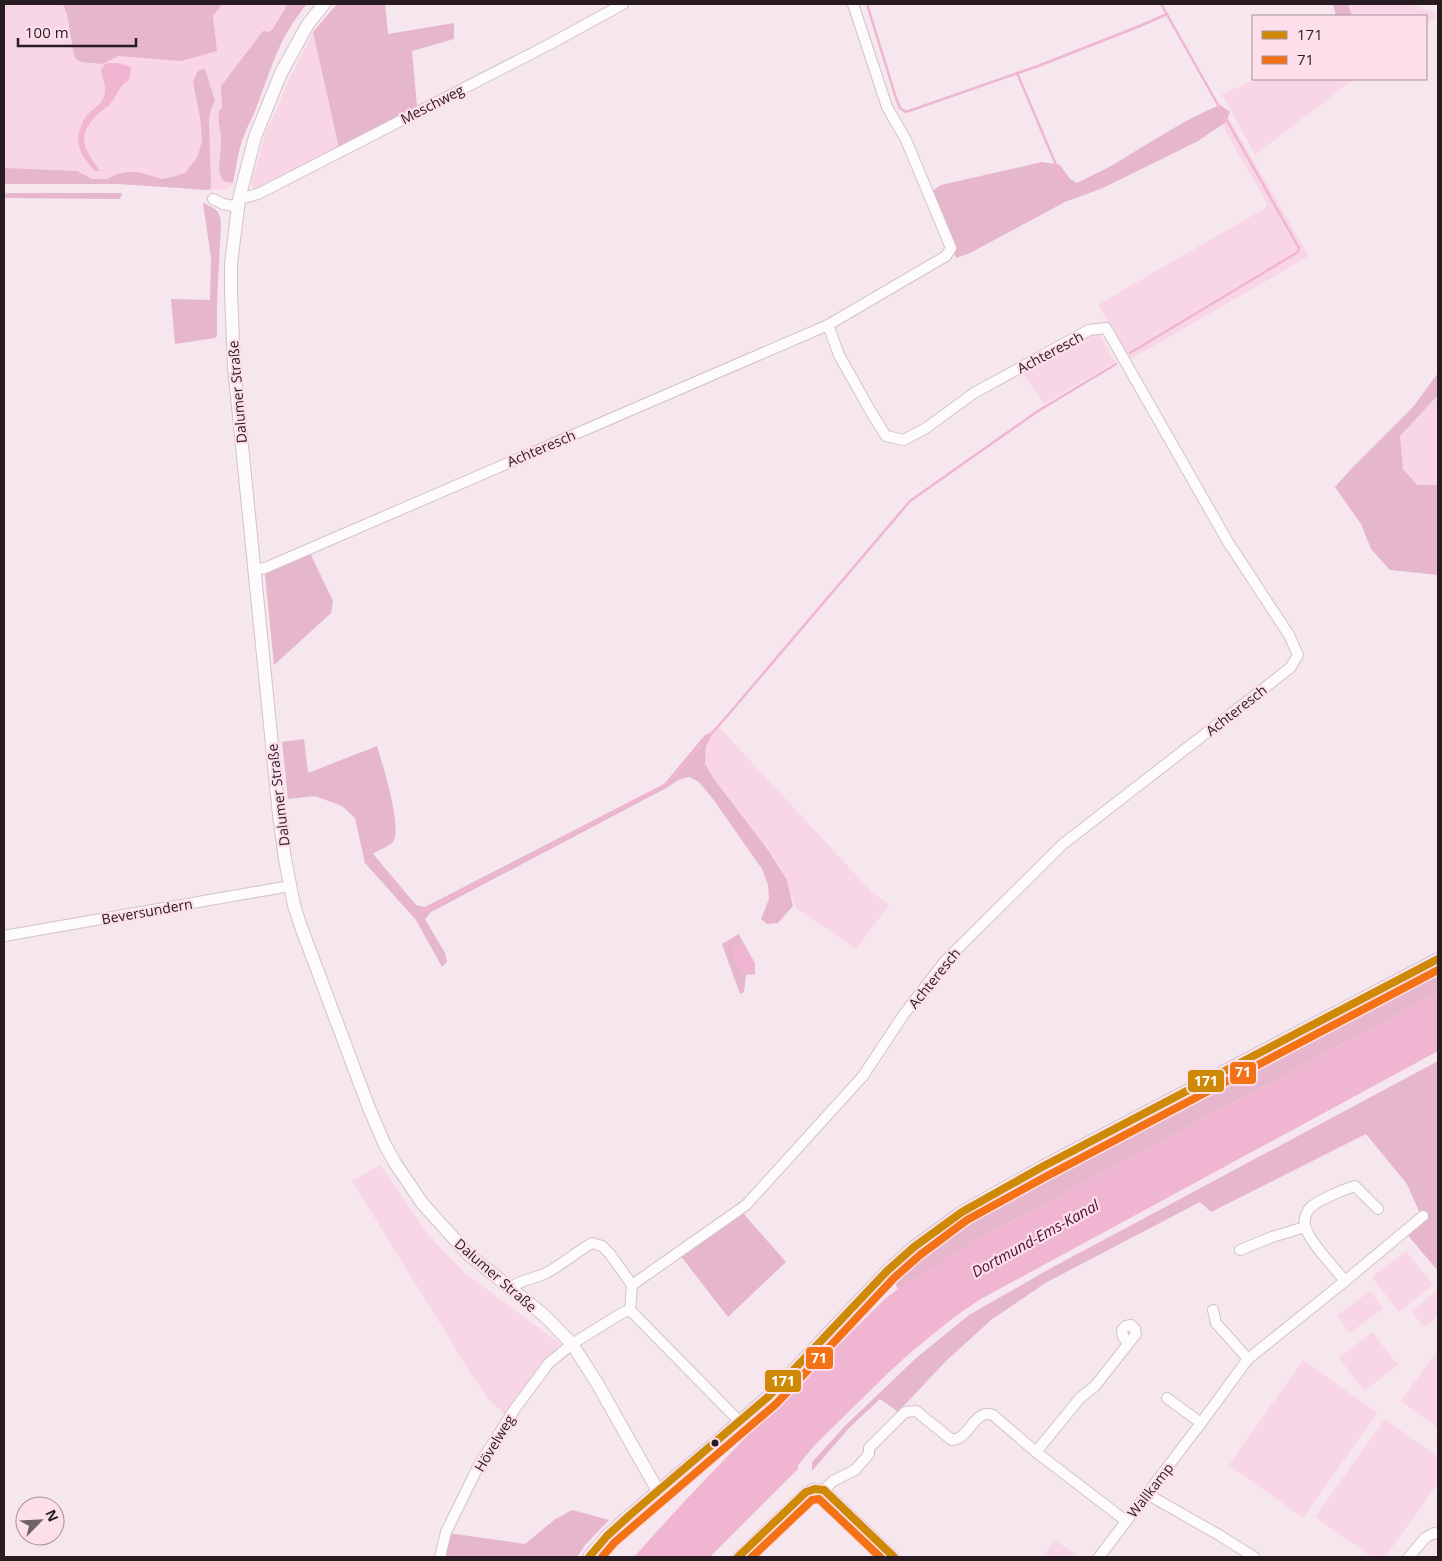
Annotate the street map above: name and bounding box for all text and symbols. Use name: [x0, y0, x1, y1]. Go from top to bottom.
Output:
scale bar: [18, 15, 135, 47]
legend: [1252, 15, 1427, 80]
text: 100 m: [25, 22, 69, 42]
text: 171: [1297, 24, 1323, 44]
text: 71: [1297, 49, 1314, 69]
street label: Meschweg: [397, 80, 467, 128]
street label: Achteresch: [1014, 327, 1086, 377]
street label: Dalumer Straße: [223, 340, 251, 444]
street label: Achteresch: [504, 425, 578, 471]
street label: Achteresch: [1202, 680, 1270, 740]
street label: Dalumer Straße: [262, 743, 294, 847]
street label: Beversundern: [100, 894, 194, 928]
street label: Achteresch: [904, 944, 964, 1012]
line badge: 71: [1229, 1061, 1257, 1085]
text: 71: [1235, 1062, 1251, 1081]
line badge: 171: [1187, 1069, 1225, 1093]
text: 171: [1194, 1071, 1218, 1090]
water label: Dortmund-Ems-Kanal: [968, 1194, 1103, 1281]
street label: Dalumer Straße: [451, 1234, 541, 1316]
line badge: 71: [805, 1346, 834, 1370]
text: 71: [811, 1348, 827, 1367]
line badge: 171: [764, 1369, 802, 1393]
text: 171: [771, 1371, 795, 1390]
street label: Hövelweg: [470, 1411, 519, 1475]
unlabelled marker: [710, 1438, 720, 1448]
street label: Wallkamp: [1123, 1459, 1177, 1521]
north arrow: [15, 1496, 65, 1546]
text: N: [41, 1506, 63, 1525]

